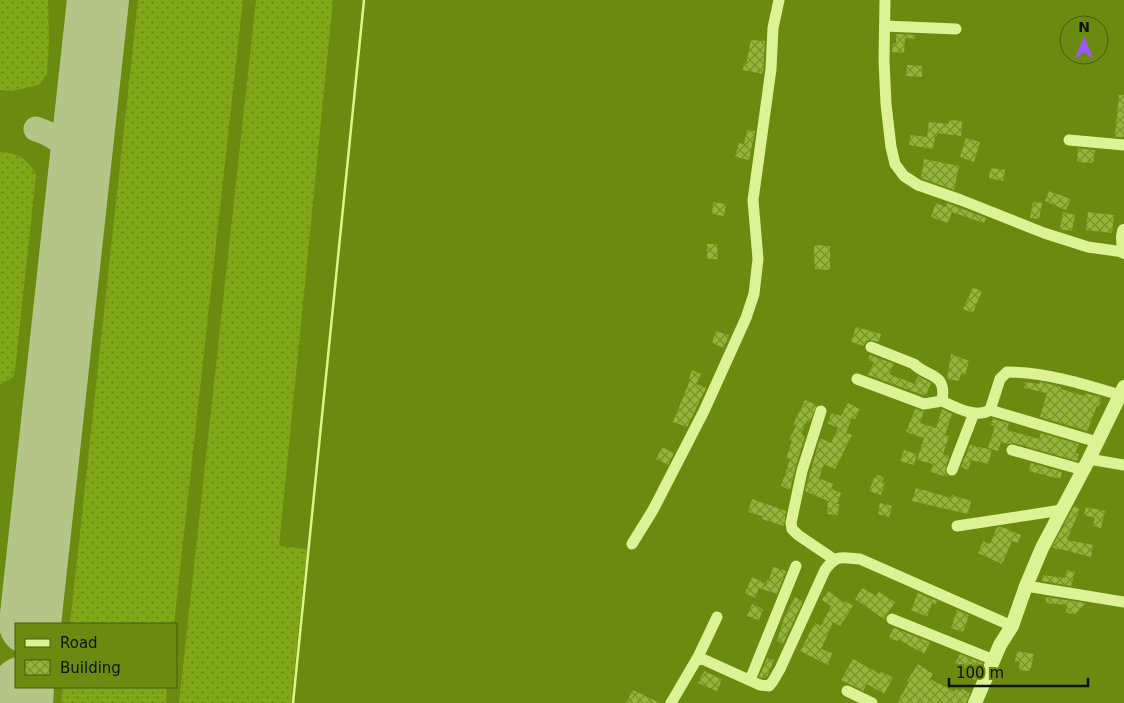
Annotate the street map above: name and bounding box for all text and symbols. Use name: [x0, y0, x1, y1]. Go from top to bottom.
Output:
north arrow: [1059, 15, 1109, 65]
text: N: [1078, 19, 1090, 35]
legend: [15, 623, 178, 688]
text: Road: [60, 634, 98, 652]
scale bar: [949, 656, 1088, 688]
text: Building: [60, 659, 121, 677]
text: 100 m: [956, 664, 1004, 682]

